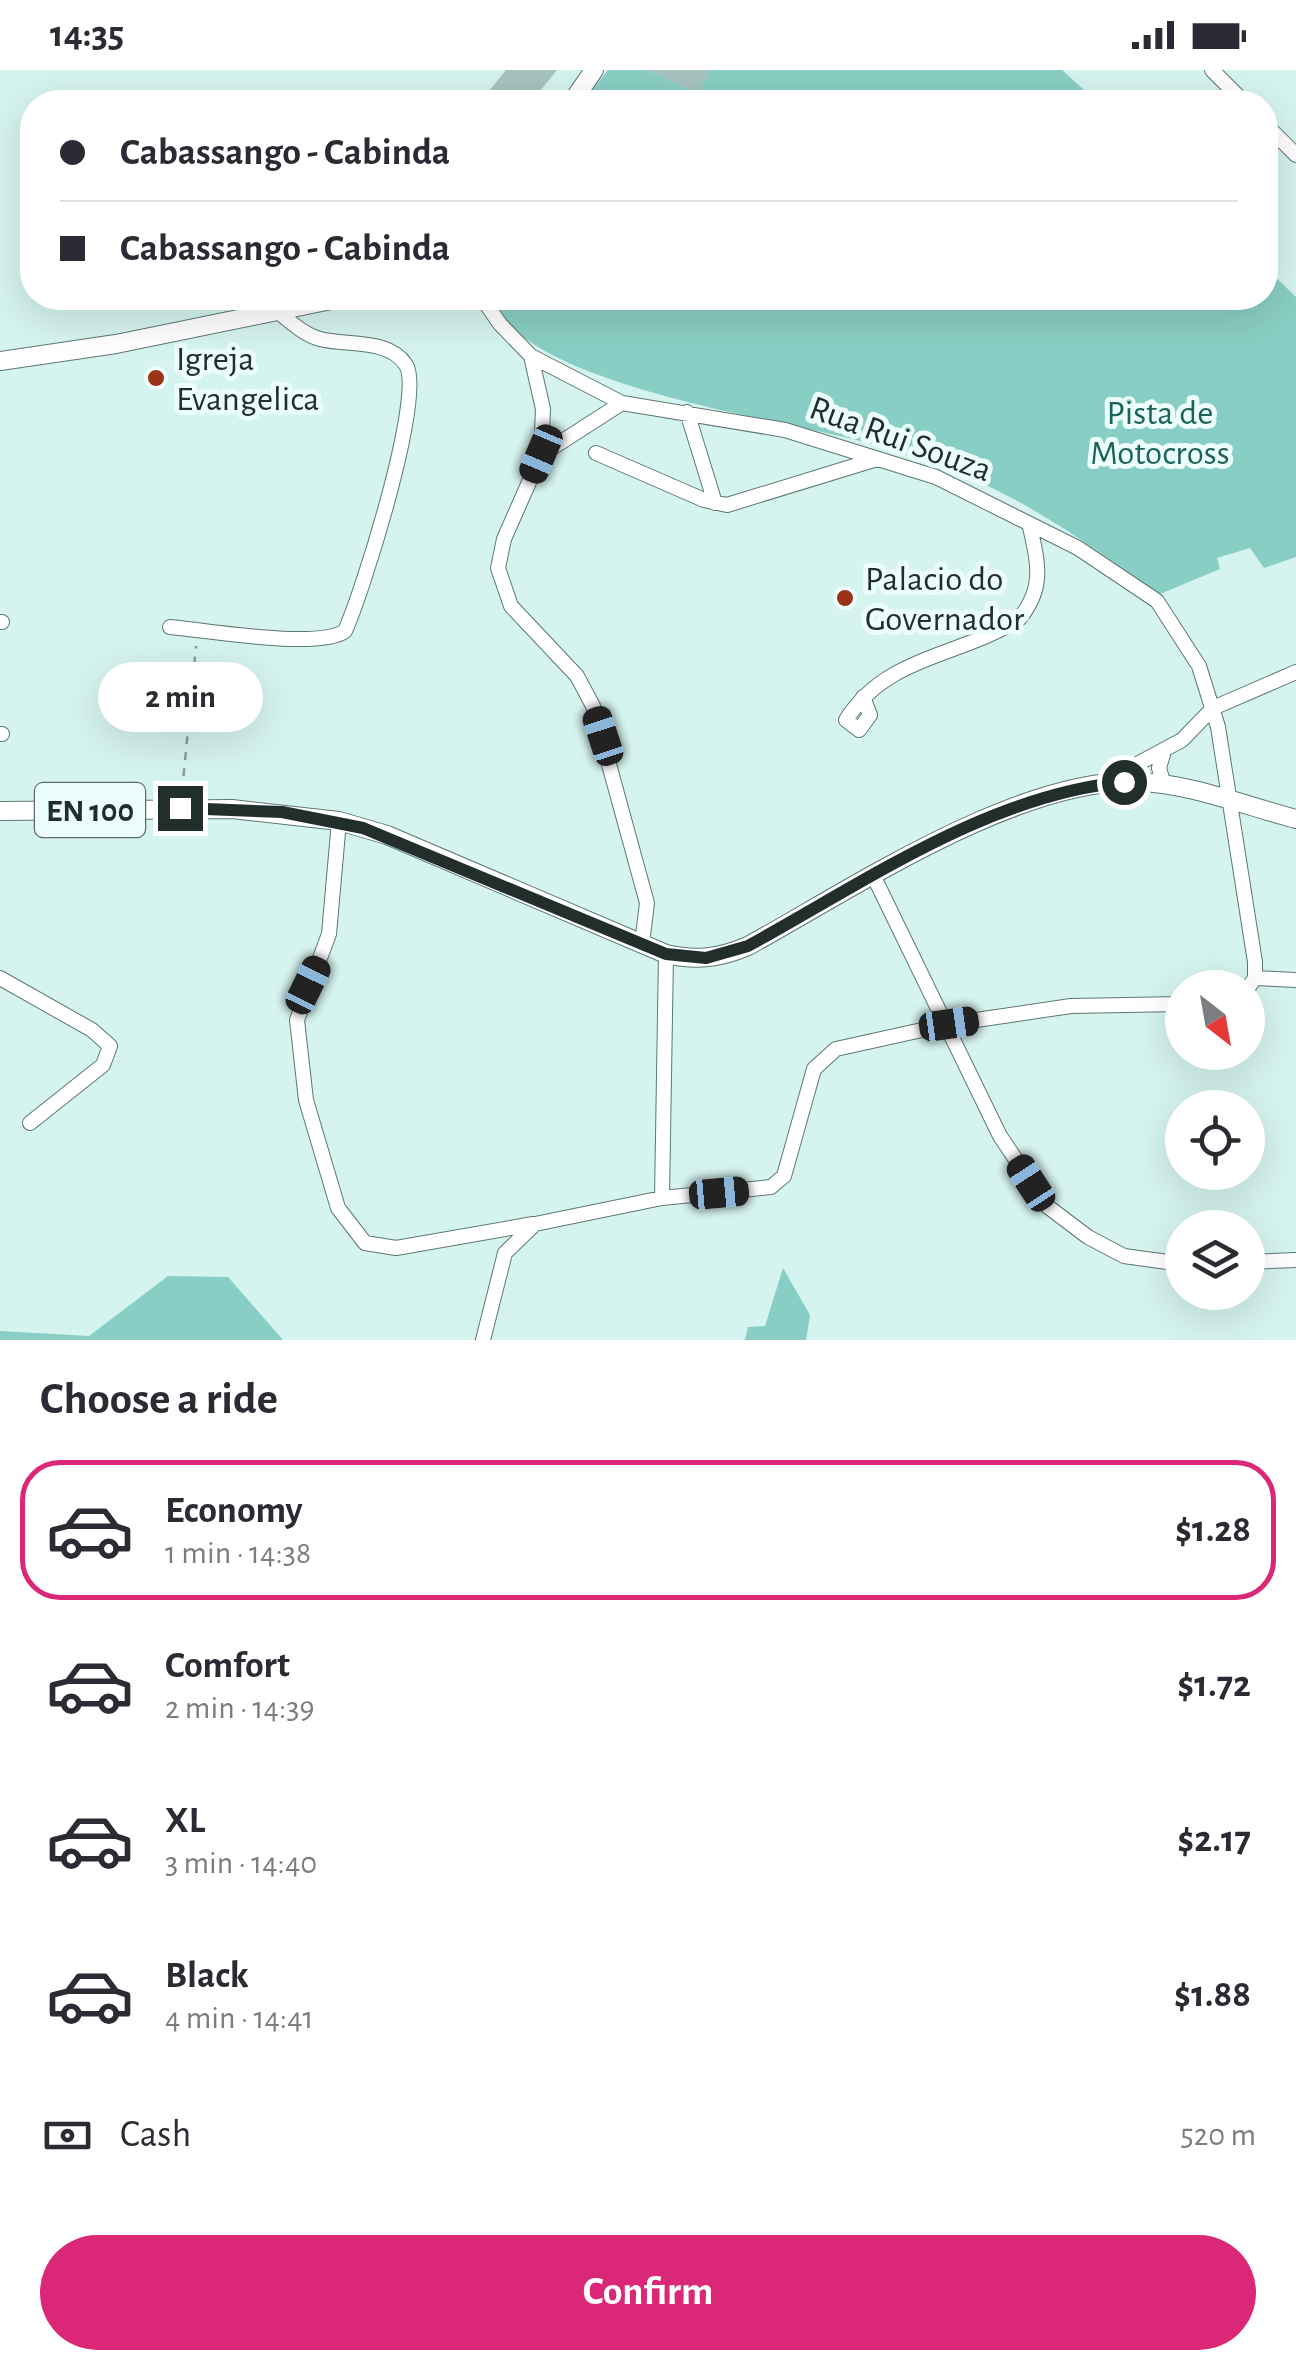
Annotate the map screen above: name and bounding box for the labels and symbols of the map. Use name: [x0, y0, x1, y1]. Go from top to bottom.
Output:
place label: Igreja Evangelica: [176, 342, 320, 417]
marker: Igreja Evangelica: [145, 367, 167, 389]
street label: Rua Rui Souza: [805, 390, 996, 488]
park label: Pista de Motocross: [1090, 396, 1230, 471]
car: [515, 421, 567, 487]
place label: Palacio do Governador: [865, 562, 1025, 637]
marker: Palacio do Governador: [834, 587, 856, 609]
callout: 2 min: [98, 663, 262, 733]
car: [579, 703, 627, 769]
route start: [1102, 760, 1147, 805]
road number: EN 100: [35, 783, 145, 837]
route end: [158, 786, 203, 831]
car: [281, 951, 335, 1019]
north arrow: [1165, 970, 1265, 1070]
car: [917, 1005, 981, 1043]
car: [1002, 1150, 1060, 1216]
car: [688, 1175, 750, 1211]

